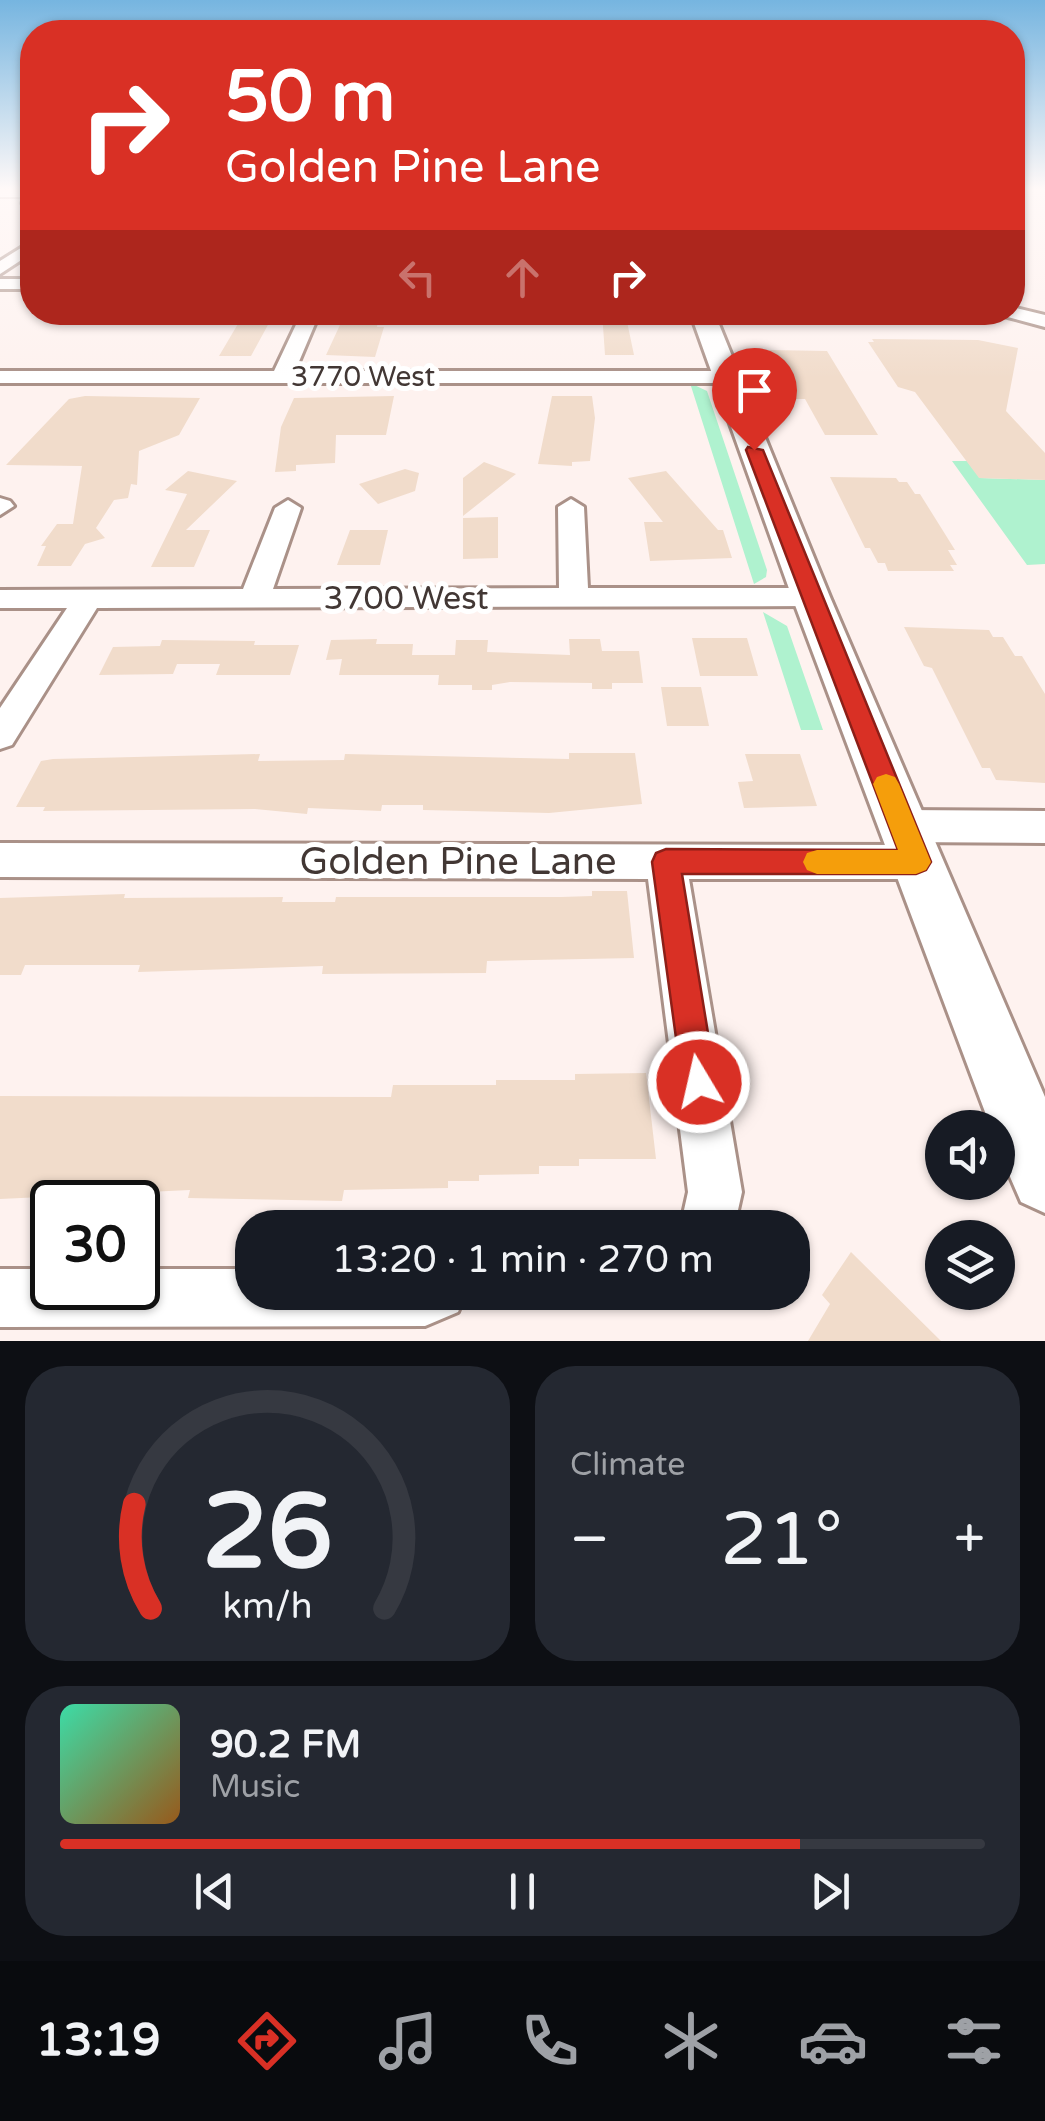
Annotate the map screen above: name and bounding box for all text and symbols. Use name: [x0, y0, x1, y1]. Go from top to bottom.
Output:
text: 50 m: [225, 56, 395, 140]
icon: right: [60, 60, 190, 190]
text: Golden Pine Lane: [225, 141, 600, 195]
icon: left: [390, 250, 445, 305]
icon: ahead: [495, 250, 550, 305]
icon: right: [600, 250, 655, 305]
pin: [712, 348, 797, 451]
street label: 3770 West: [291, 360, 436, 394]
icon: arrive: [727, 363, 782, 418]
street label: 3700 West: [323, 580, 489, 618]
street label: Golden Pine Lane: [300, 839, 616, 885]
position arrow: [647, 1030, 751, 1134]
map controls: [925, 1110, 1015, 1310]
button: sound: [925, 1110, 1015, 1200]
speed limit sign: 30: [30, 1180, 160, 1310]
button: layers: [925, 1220, 1015, 1310]
text: 13:20 · 1 min · 270 m: [331, 1237, 714, 1283]
text: Climate: [570, 1446, 685, 1484]
text: 26: [202, 1471, 333, 1596]
text: 21°: [720, 1495, 843, 1585]
text: −: [570, 1507, 609, 1573]
text: +: [954, 1507, 985, 1573]
text: km/h: [223, 1585, 312, 1628]
text: 90.2 FM: [210, 1722, 361, 1768]
text: Music: [210, 1768, 300, 1806]
icon: previous: [187, 1864, 242, 1919]
icon: pause: [495, 1864, 550, 1919]
icon: next: [803, 1864, 858, 1919]
icon: directions: [232, 2006, 302, 2076]
icon: music: [373, 2006, 443, 2076]
icon: phone: [515, 2006, 585, 2076]
icon: climate: [656, 2006, 726, 2076]
icon: car: [798, 2006, 868, 2076]
icon: filters: [939, 2006, 1009, 2076]
text: 13:19: [36, 2014, 160, 2068]

